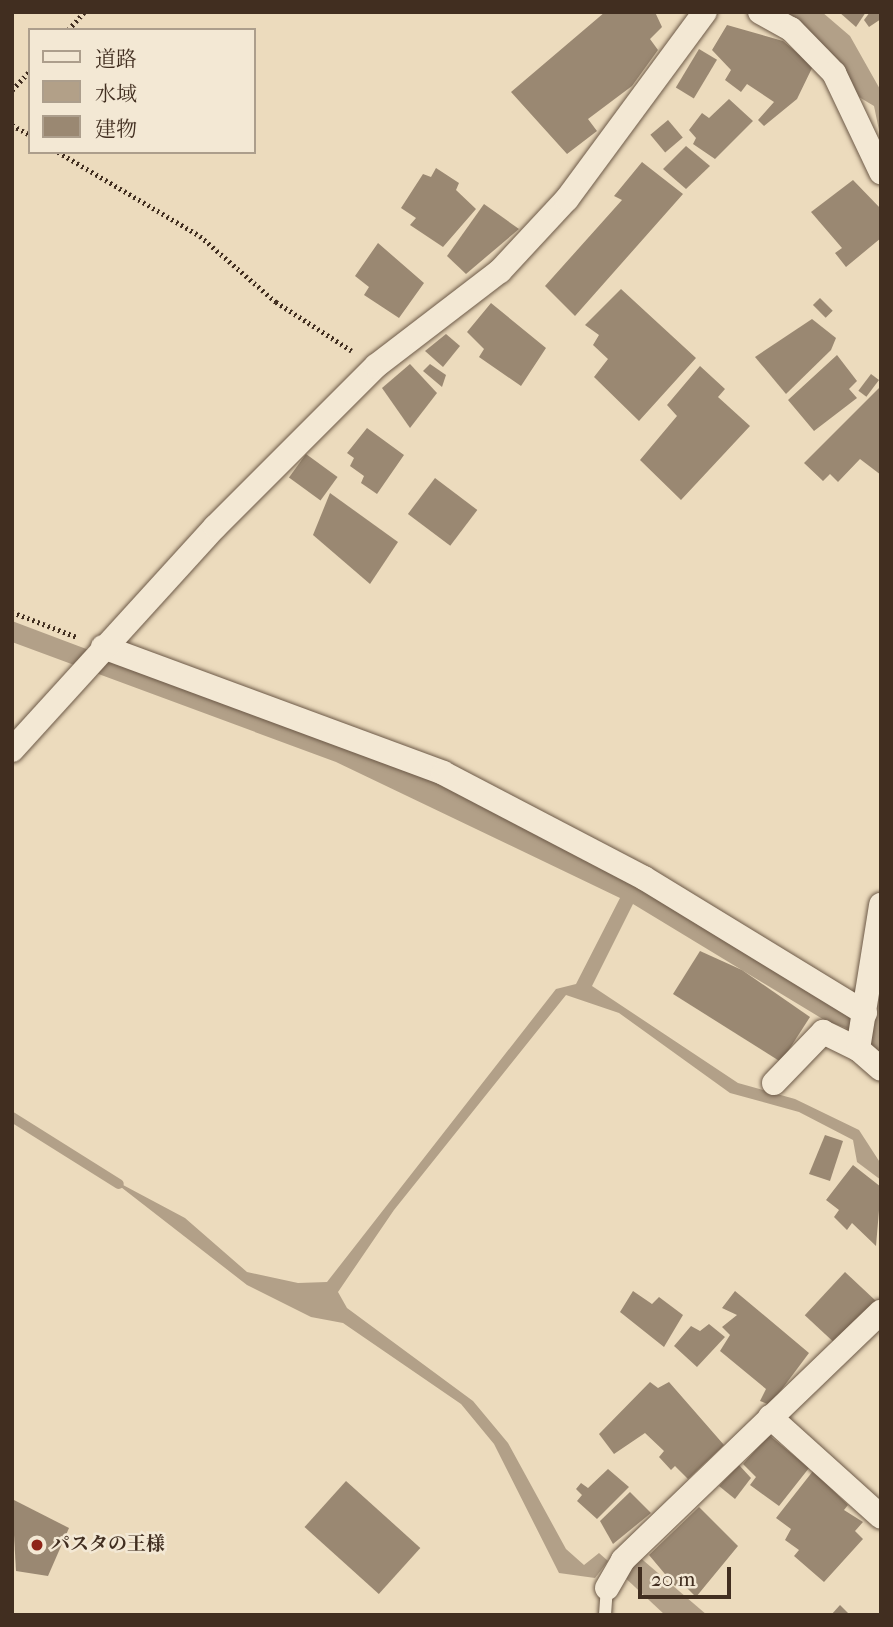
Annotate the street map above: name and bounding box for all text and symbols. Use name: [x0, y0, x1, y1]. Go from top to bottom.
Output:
legend: [28, 28, 256, 154]
text: 道路: [95, 47, 137, 71]
text: 水域: [95, 82, 137, 106]
text: 建物: [95, 117, 137, 141]
place label: パスタの王様: [51, 1534, 165, 1556]
marker: パスタの王様: [29, 1537, 45, 1553]
scale bar: [641, 1554, 734, 1598]
text: 20 m: [651, 1567, 695, 1591]

